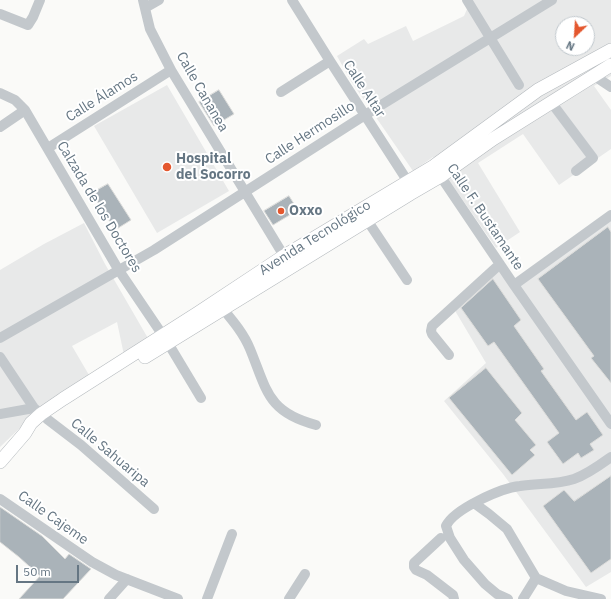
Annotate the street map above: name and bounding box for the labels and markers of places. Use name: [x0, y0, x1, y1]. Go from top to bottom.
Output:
place label: Hospital del Socorro: [176, 151, 251, 184]
marker: Hospital del Socorro: [161, 161, 173, 173]
place label: Oxxo: [289, 203, 322, 219]
marker: Oxxo: [276, 206, 286, 216]

